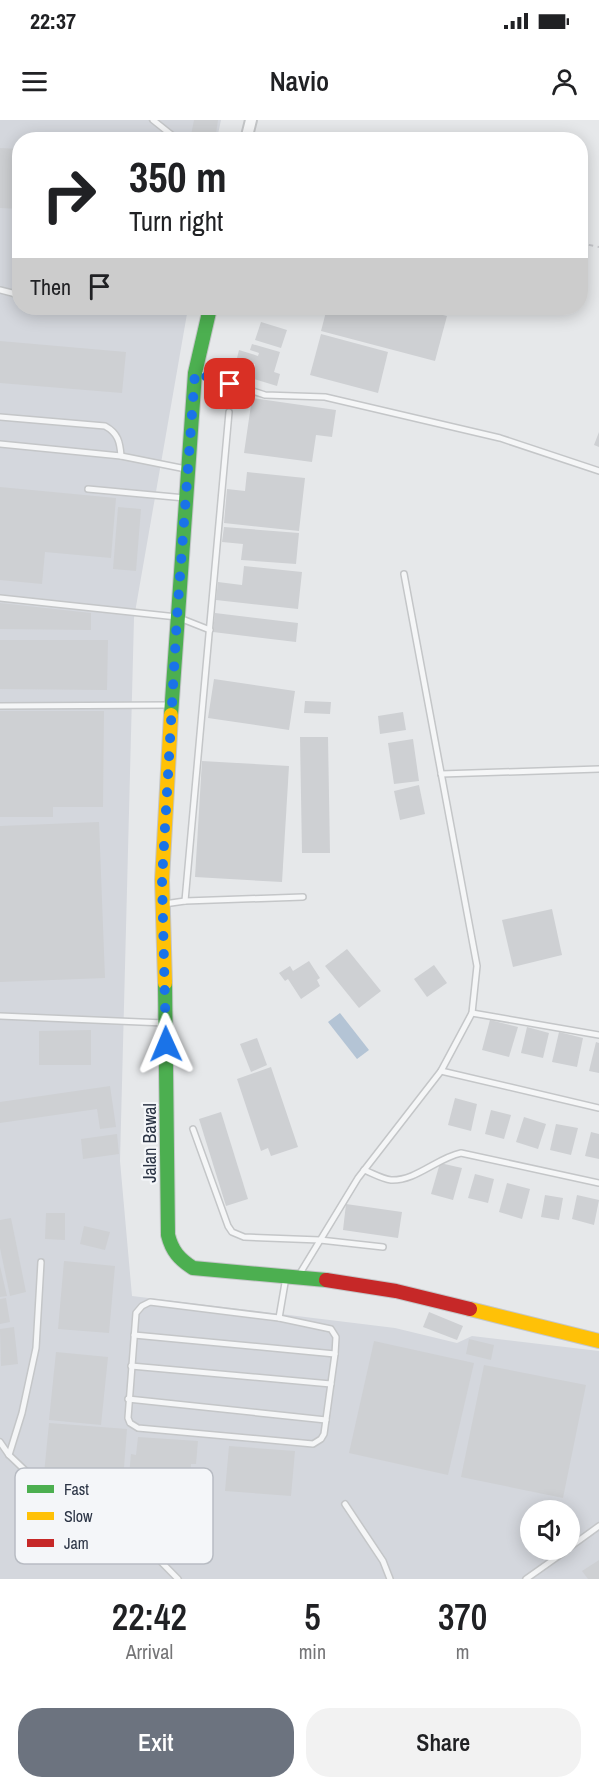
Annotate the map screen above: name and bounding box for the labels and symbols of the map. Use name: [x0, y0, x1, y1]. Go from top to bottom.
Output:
pin: [204, 358, 255, 409]
position arrow: [134, 1012, 198, 1076]
street label: Jalan Bawal: [137, 1103, 162, 1183]
legend: [15, 1468, 213, 1564]
text: Fast: [64, 1478, 89, 1500]
text: Slow: [64, 1505, 93, 1527]
text: Jam: [64, 1532, 89, 1554]

